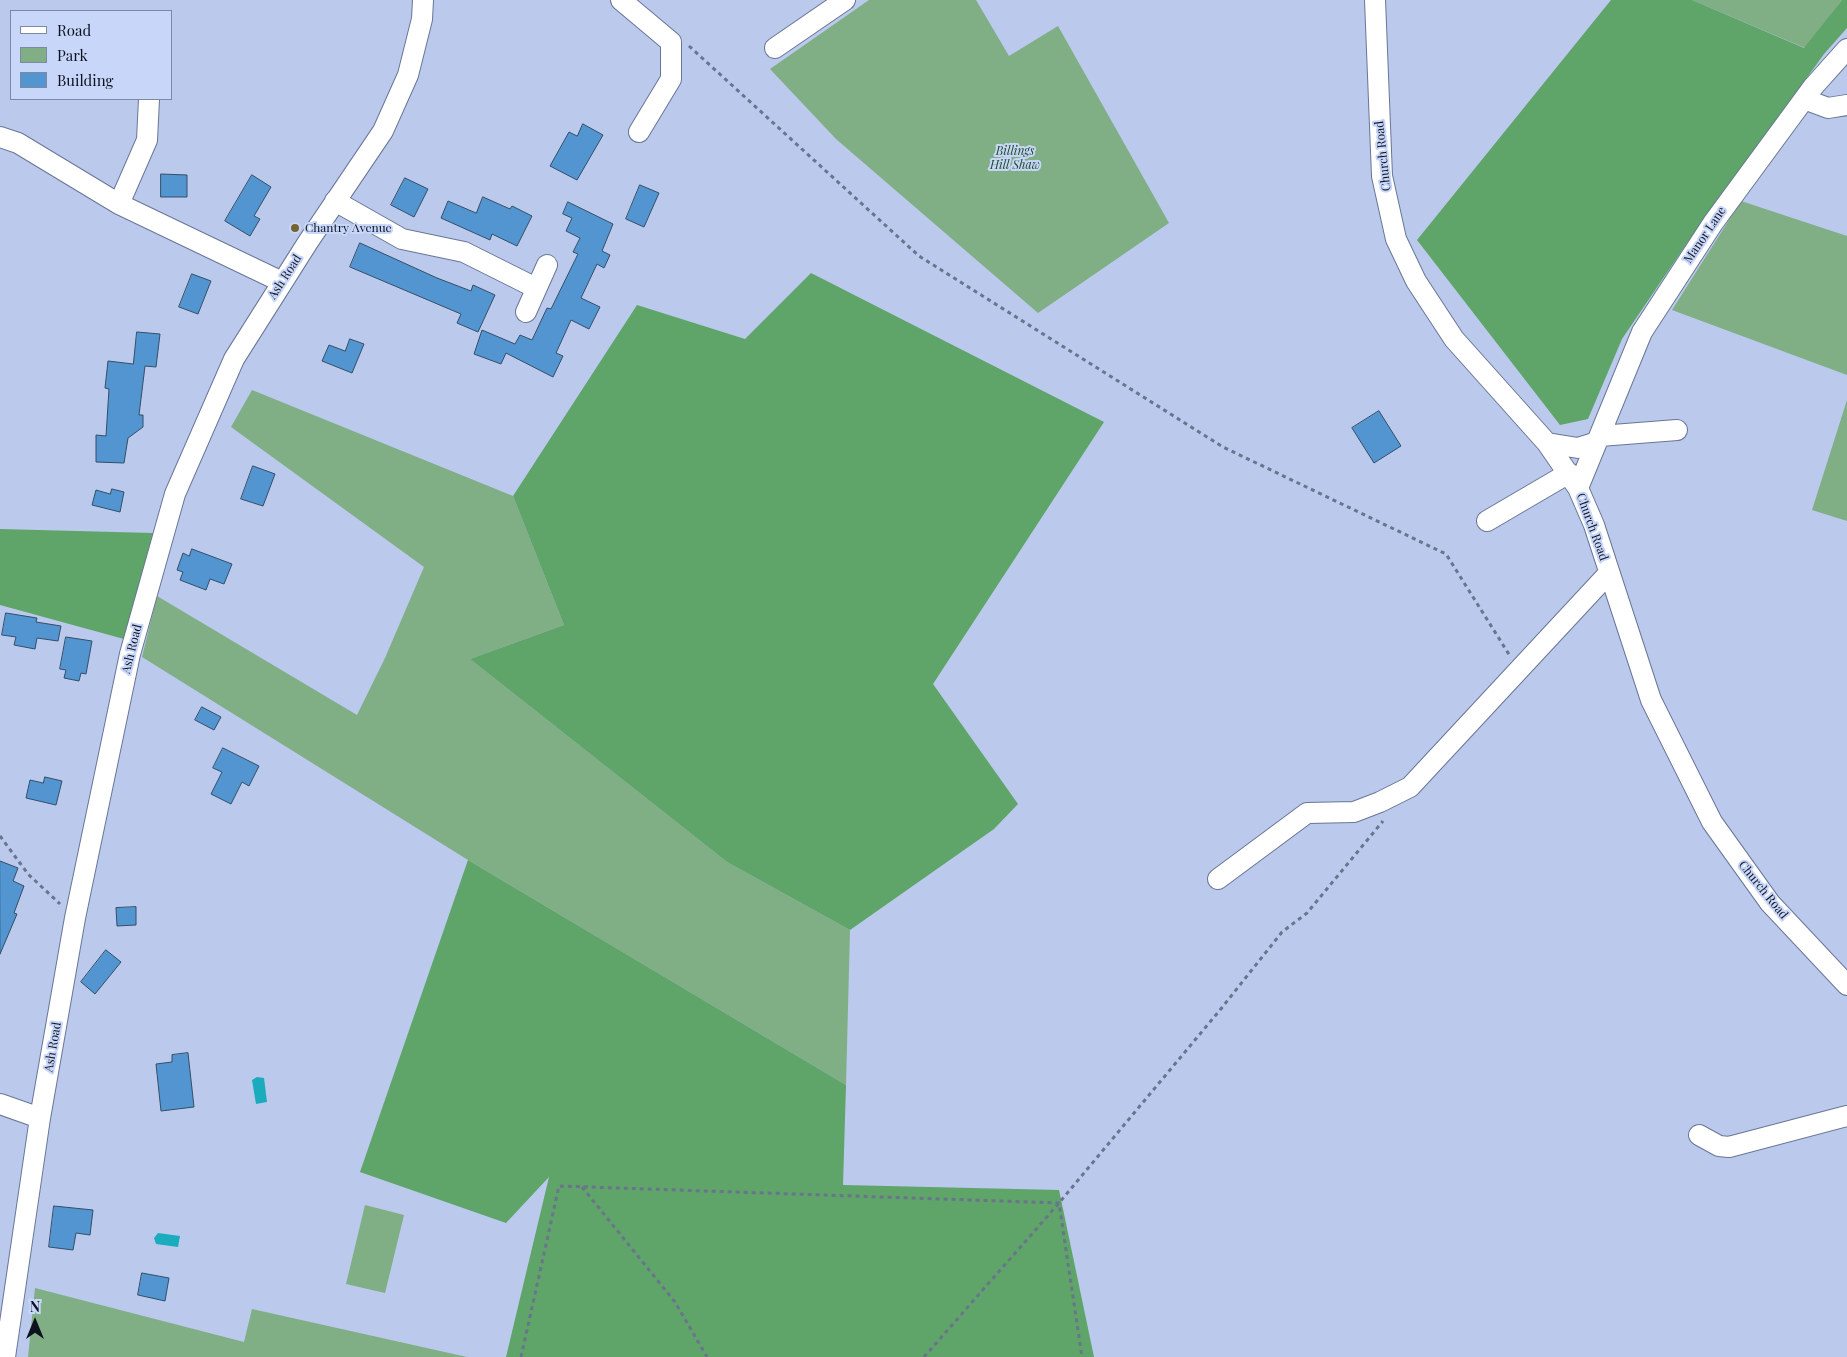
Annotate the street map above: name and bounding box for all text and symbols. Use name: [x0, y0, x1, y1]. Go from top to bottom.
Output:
legend: [10, 10, 172, 100]
text: Road: [57, 20, 91, 40]
text: Park: [57, 45, 88, 65]
text: Building: [57, 70, 113, 90]
street label: Church Road: [1372, 120, 1394, 192]
park label: Billings Hill Shaw: [990, 144, 1040, 172]
street label: Manor Lane: [1681, 204, 1729, 266]
place label: Chantry Avenue: [305, 221, 392, 235]
marker: Chantry Avenue: [289, 222, 301, 234]
street label: Ash Road: [265, 252, 305, 302]
street label: Church Road: [1573, 491, 1611, 563]
street label: Ash Road: [119, 623, 145, 675]
street label: Church Road: [1735, 858, 1791, 922]
street label: Ash Road: [42, 1021, 64, 1073]
north arrow: [10, 1297, 60, 1347]
text: N: [30, 1297, 40, 1316]

